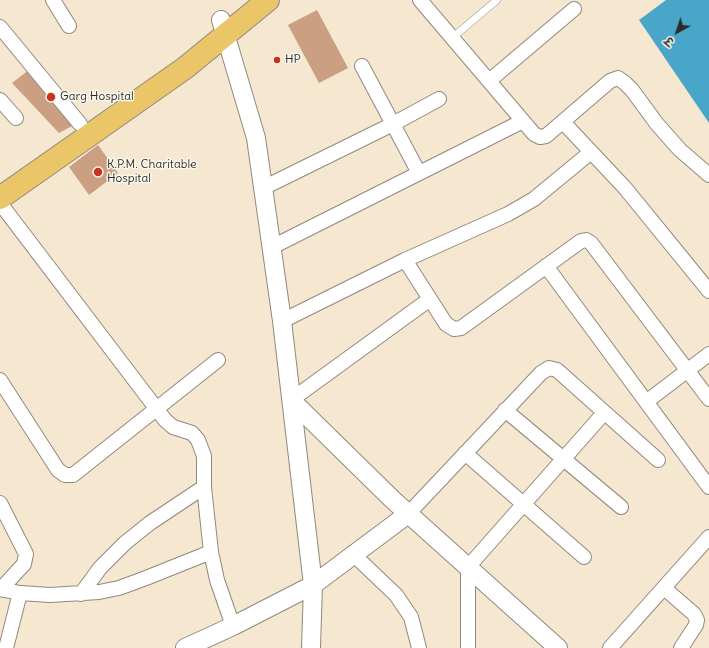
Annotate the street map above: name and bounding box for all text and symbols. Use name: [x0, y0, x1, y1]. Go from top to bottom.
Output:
north arrow: [657, 12, 697, 52]
text: उ: [662, 33, 677, 49]
place label: HP: [285, 53, 301, 67]
marker: HP: [272, 55, 282, 65]
place label: Garg Hospital: [60, 90, 134, 104]
marker: Garg Hospital: [45, 91, 57, 103]
place label: K.P.M. Charitable Hospital: [107, 158, 197, 186]
marker: K.P.M. Charitable Hospital: [92, 166, 104, 178]

